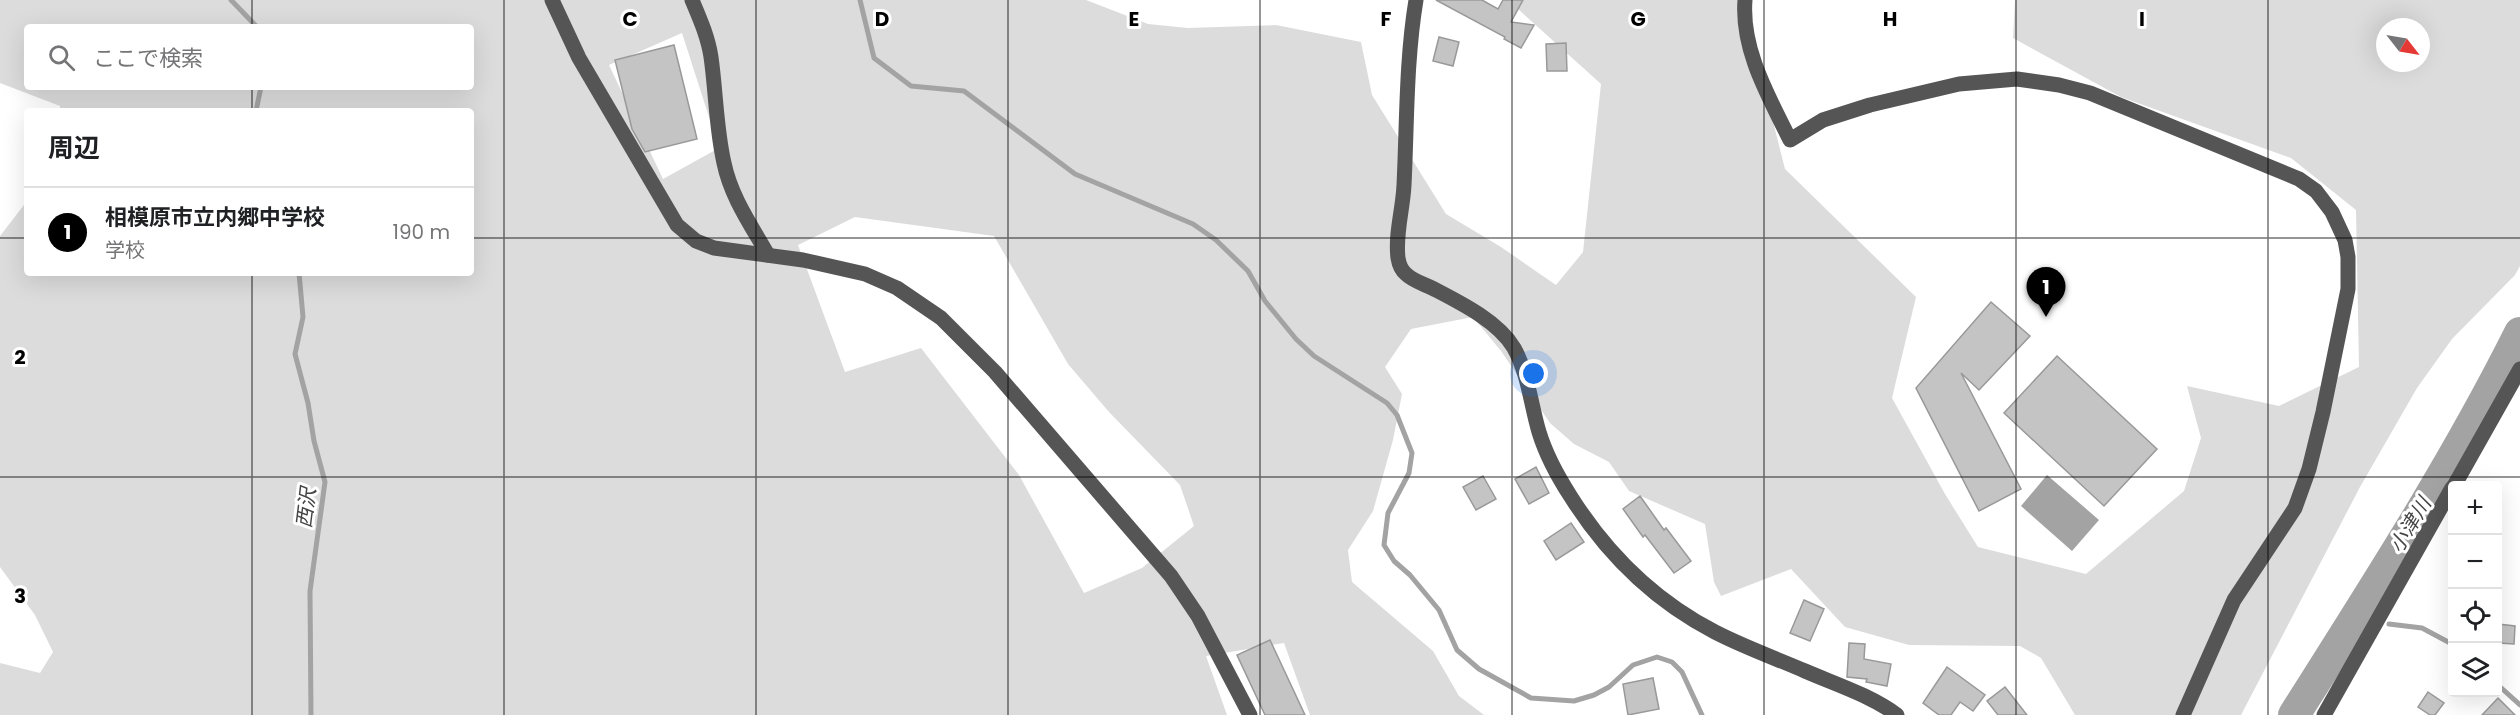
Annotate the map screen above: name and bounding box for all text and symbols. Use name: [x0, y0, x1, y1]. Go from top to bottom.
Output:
text: C: [622, 5, 638, 33]
text: D: [875, 5, 889, 33]
text: E: [1129, 5, 1139, 33]
text: F: [1381, 5, 1392, 33]
text: G: [1630, 5, 1646, 33]
text: H: [1883, 5, 1897, 33]
text: I: [2139, 5, 2145, 33]
north arrow: [2376, 18, 2430, 72]
search box: [24, 24, 474, 90]
icon: search: [45, 41, 78, 74]
text: ここで検索: [93, 43, 203, 74]
text: 周辺: [48, 130, 100, 166]
text: 相模原市立内郷中学校: [105, 202, 325, 233]
text: 1: [64, 218, 71, 246]
text: 190 m: [393, 218, 450, 246]
text: 学校: [105, 236, 145, 264]
pin: 1: [2026, 268, 2066, 317]
text: 2: [14, 343, 26, 371]
your location: [1519, 359, 1548, 388]
map controls: [2448, 481, 2502, 697]
button: +: [2448, 481, 2502, 535]
water label: 西沢: [290, 483, 323, 530]
water label: 小津川: [2383, 490, 2438, 558]
button: −: [2448, 535, 2502, 589]
text: 3: [14, 582, 26, 610]
button: locate: [2448, 589, 2502, 643]
button: layers: [2448, 643, 2502, 697]

